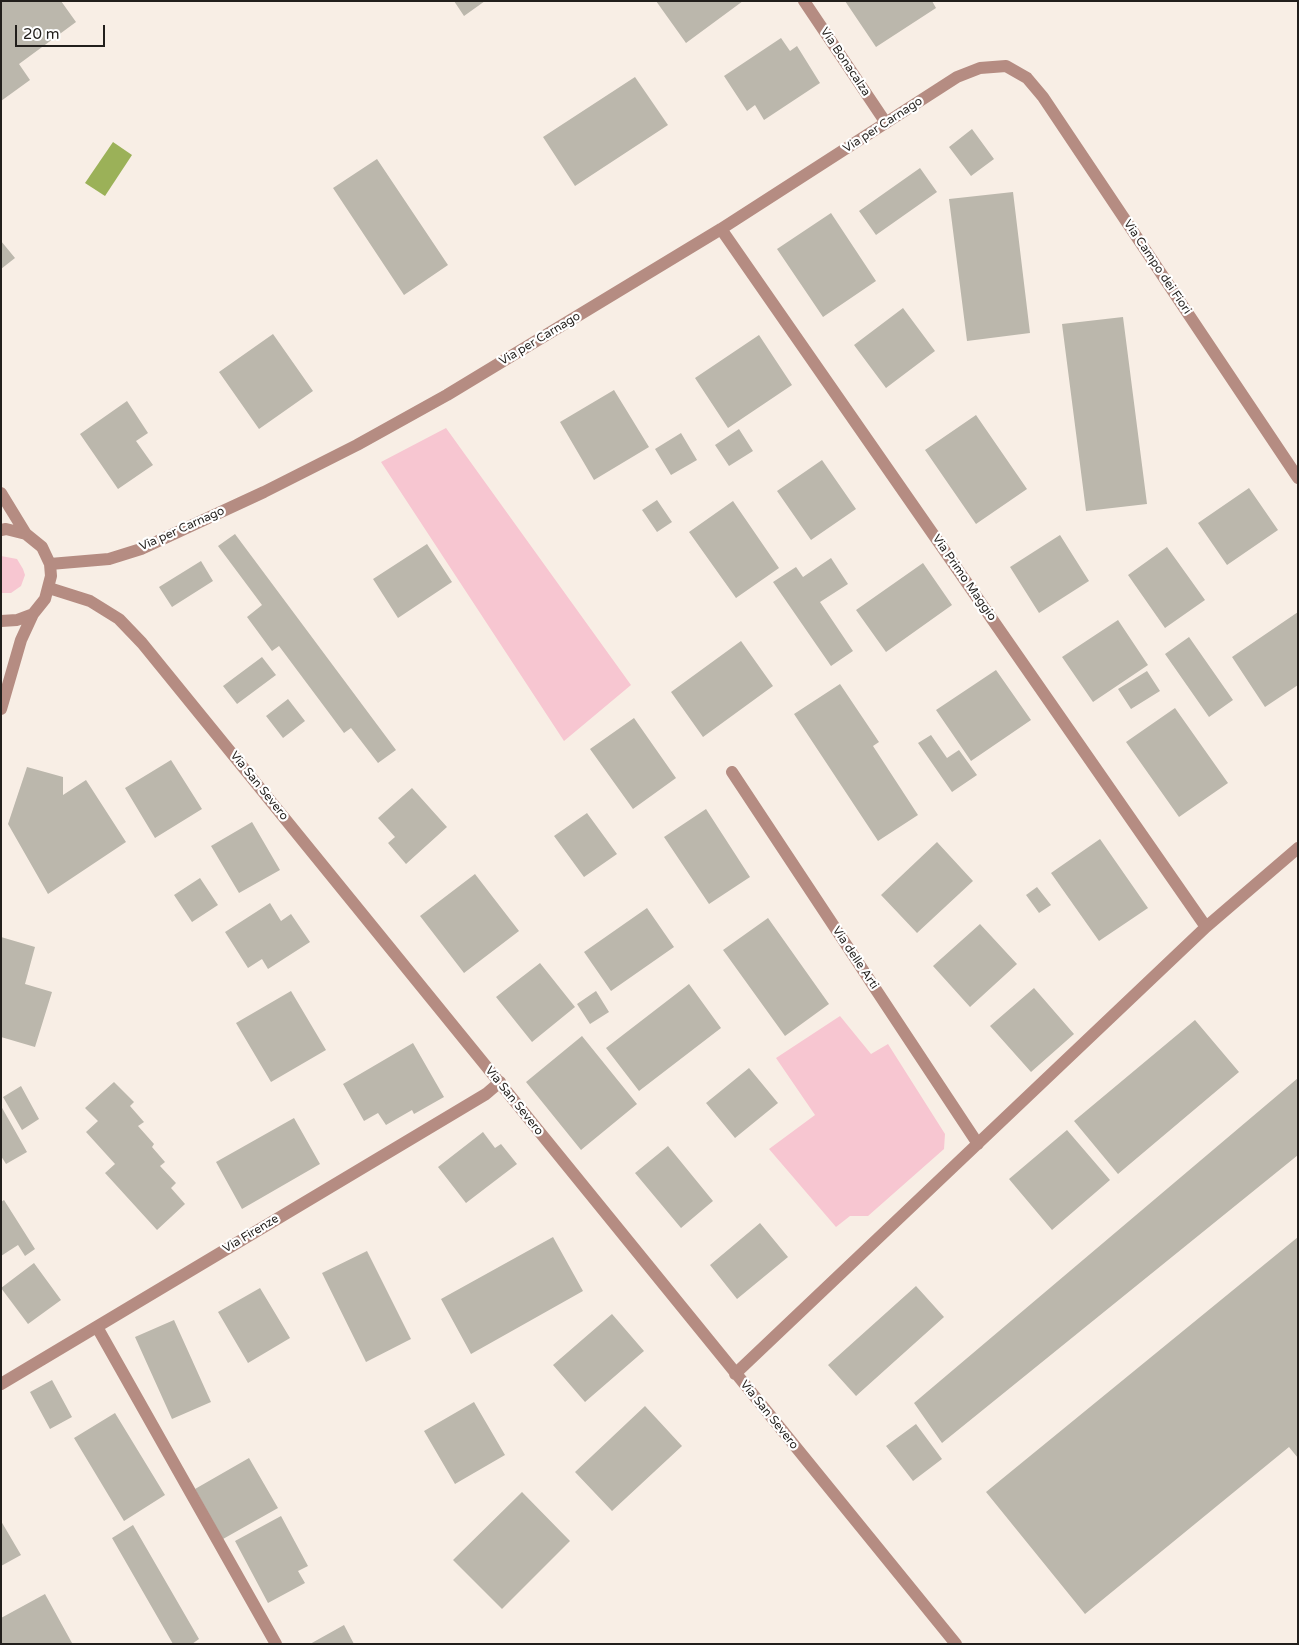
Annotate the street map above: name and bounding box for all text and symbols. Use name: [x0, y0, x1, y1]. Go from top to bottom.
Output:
scale bar: [18, 15, 108, 47]
text: 20 m: [23, 25, 60, 43]
street label: Via Bonacalza: [817, 25, 873, 99]
street label: Via per Carnago: [841, 94, 925, 156]
street label: Via Campo dei Fiori: [1120, 217, 1194, 317]
street label: Via per Carnago: [497, 309, 583, 369]
street label: Via per Carnago: [137, 504, 227, 554]
street label: Via Primo Maggio: [929, 532, 999, 624]
street label: Via San Severo: [227, 749, 291, 823]
street label: Via delle Arti: [829, 924, 881, 992]
street label: Via San Severo: [482, 1064, 546, 1138]
street label: Via Firenze: [221, 1212, 281, 1256]
street label: Via San Severo: [737, 1378, 801, 1452]

